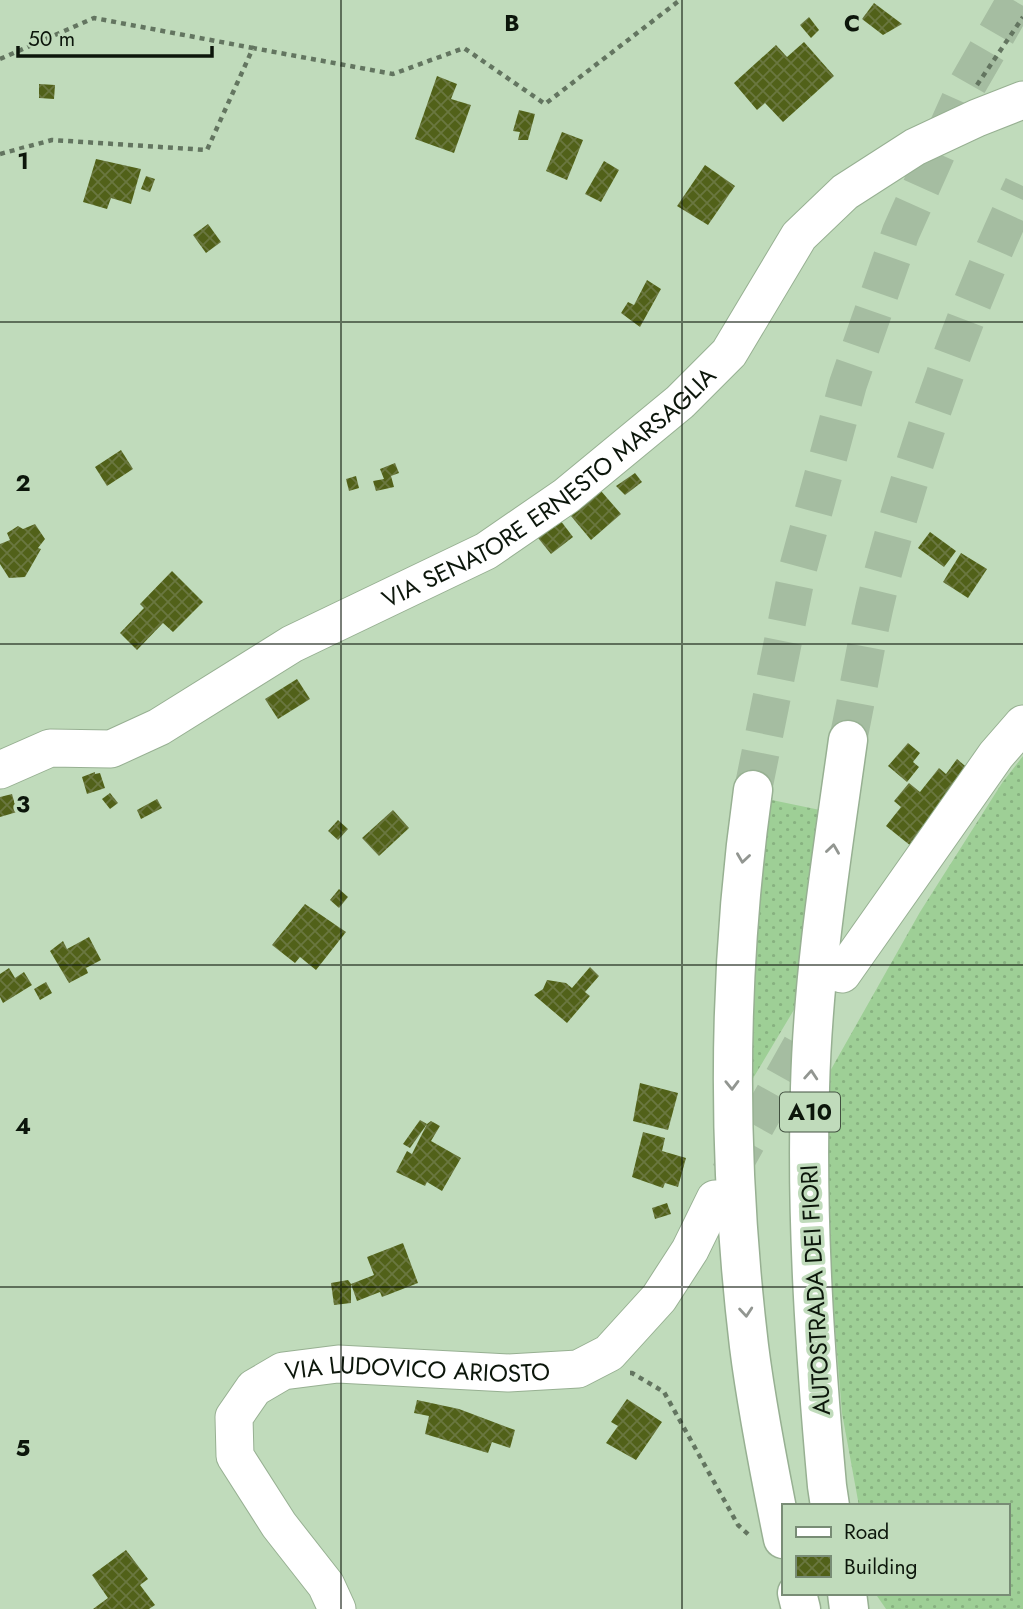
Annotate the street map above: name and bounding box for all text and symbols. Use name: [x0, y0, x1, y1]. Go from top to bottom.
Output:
text: B: [504, 6, 520, 40]
text: C: [844, 6, 860, 40]
scale bar: [18, 14, 212, 58]
text: 50 m: [28, 24, 75, 54]
text: 1: [17, 144, 29, 178]
street label: VIA SENATORE ERNESTO MARSAGLIA: [376, 358, 724, 616]
text: 2: [15, 466, 31, 500]
text: 3: [16, 787, 30, 821]
one-way arrow: [825, 843, 840, 855]
one-way arrow: [736, 852, 751, 864]
one-way arrow: [803, 1069, 818, 1080]
one-way arrow: [724, 1080, 740, 1091]
road number: A10: [780, 1092, 840, 1132]
text: 4: [15, 1109, 31, 1143]
street label: AUTOSTRADA DEI FIORI: [791, 1164, 839, 1416]
one-way arrow: [738, 1307, 753, 1318]
street label: VIA LUDOVICO ARIOSTO: [283, 1346, 551, 1390]
text: 5: [16, 1431, 30, 1465]
legend: [782, 1504, 1009, 1595]
text: Road: [844, 1517, 889, 1547]
text: Building: [844, 1552, 917, 1582]

